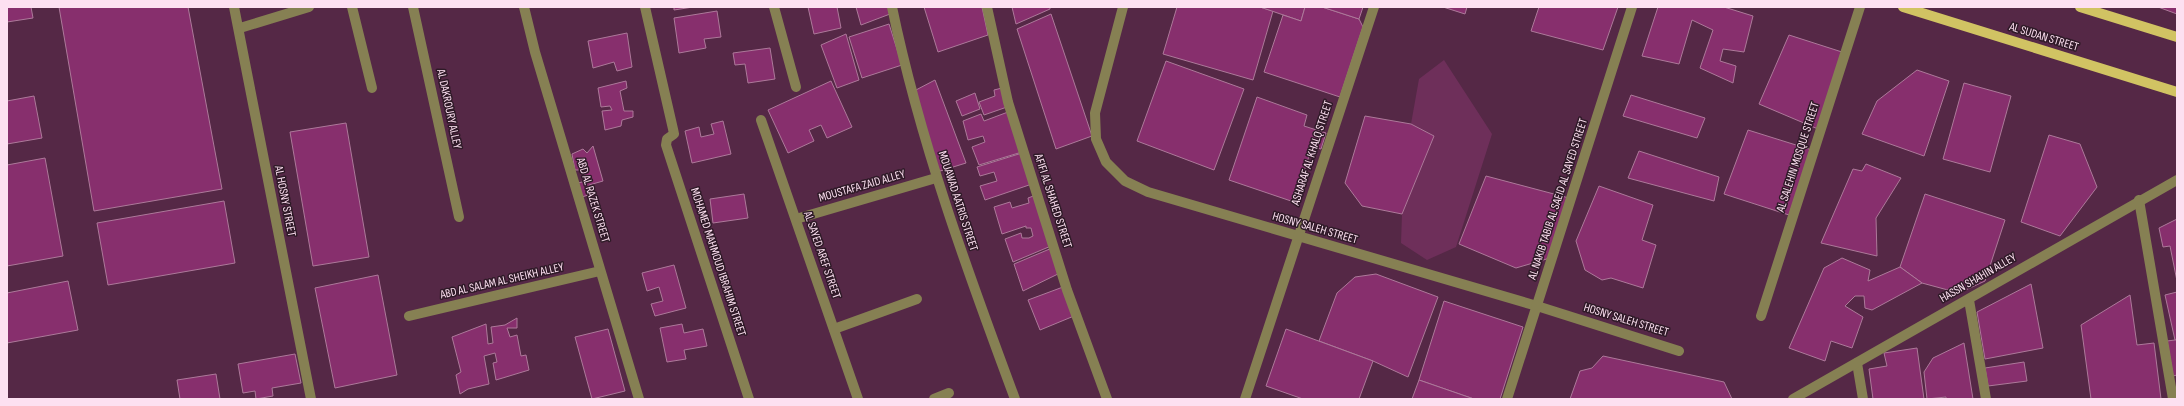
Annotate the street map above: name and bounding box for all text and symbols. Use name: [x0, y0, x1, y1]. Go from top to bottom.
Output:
street label: AL SUDAN STREET: [2007, 19, 2081, 55]
street label: AL DAKROURY ALLEY: [433, 67, 465, 150]
street label: ASHARAF AL KHALQ STREET: [1288, 99, 1336, 208]
street label: AL SALEHIN MOSQUE STREET: [1773, 100, 1823, 215]
street label: AL NAKIB TABIB AL SAEID AL SAYED STREET: [1525, 116, 1591, 282]
street label: MOUAWAD AATRIS STREET: [935, 149, 981, 253]
street label: AFIFI AL SHAHED STREET: [1030, 151, 1075, 250]
street label: ABD AL RAZEK STREET: [573, 155, 613, 244]
street label: AL HOSNY STREET: [271, 163, 299, 238]
street label: MOUSTAFA ZAID ALLEY: [817, 166, 907, 206]
street label: MOHAMED MAHMOUD IBRAHIM STREET: [687, 186, 749, 338]
street label: AL SAYED AREF STREET: [800, 208, 844, 301]
street label: HOSNY SALEH STREET: [1271, 209, 1359, 247]
street label: HASSN SHAHIN ALLEY: [1937, 250, 2019, 306]
street label: ABD AL SALAM AL SHEIKH ALLEY: [438, 259, 565, 303]
street label: HOSNY SALEH STREET: [1582, 300, 1670, 340]

